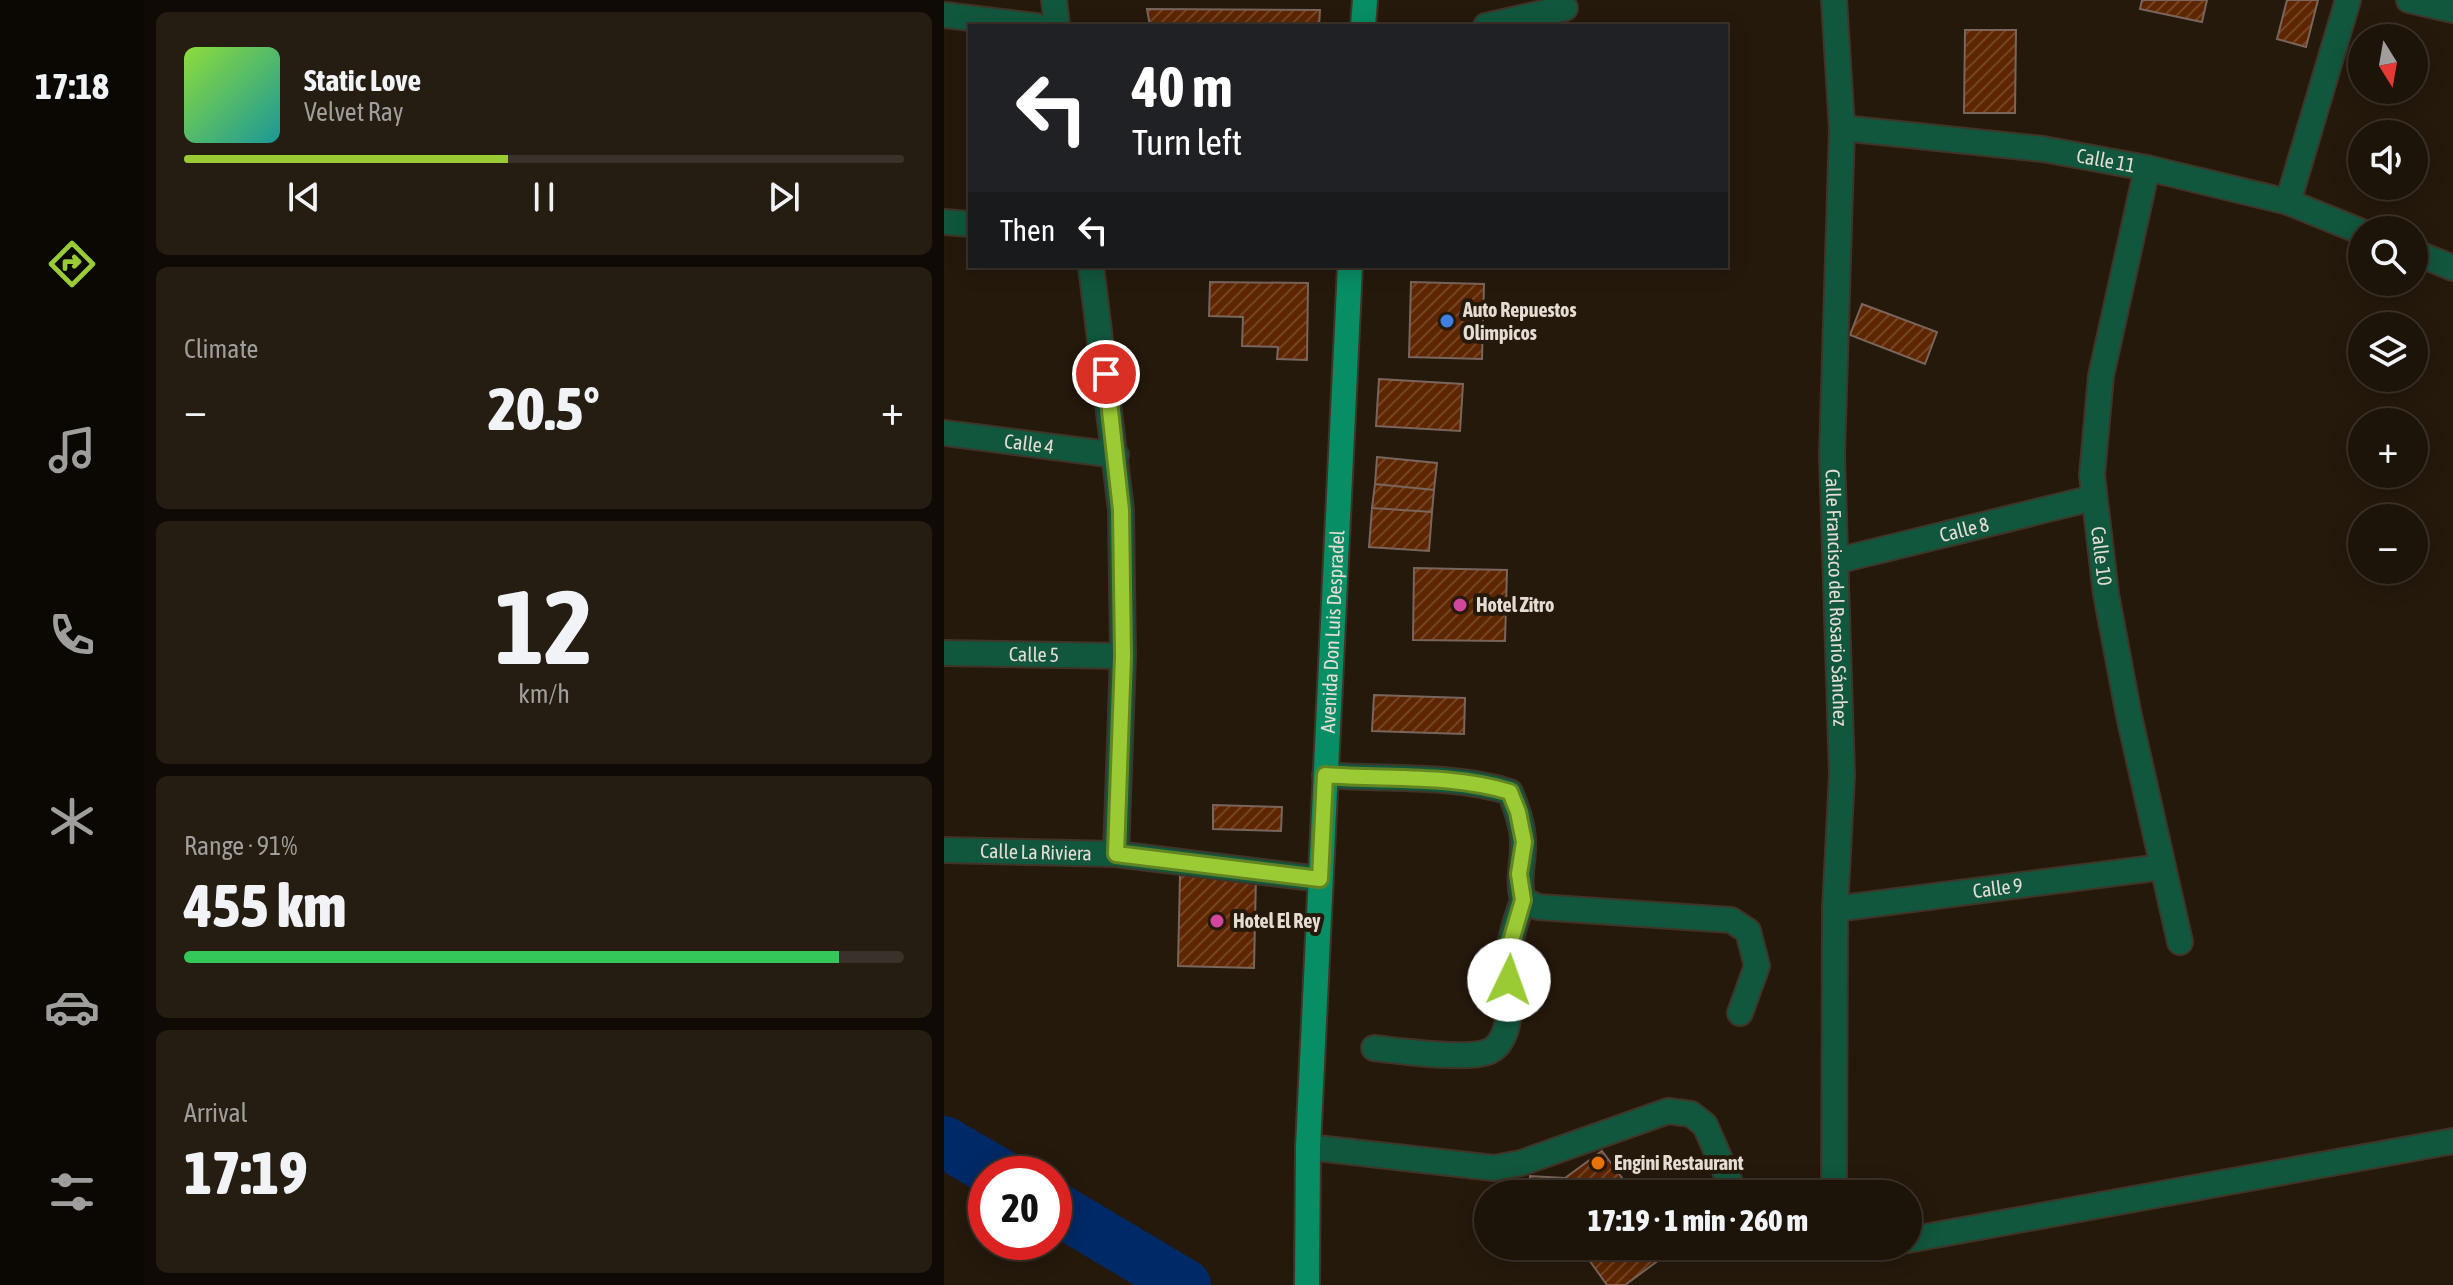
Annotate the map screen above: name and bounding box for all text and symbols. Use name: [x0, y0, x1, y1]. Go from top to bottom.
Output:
north arrow: [2348, 24, 2428, 104]
map controls: [2348, 24, 2428, 584]
text: 40 m: [1132, 55, 1233, 119]
icon: left: [1000, 56, 1104, 160]
text: Static Love: [304, 63, 421, 97]
text: 17:18: [35, 65, 109, 107]
text: Velvet Ray: [304, 97, 404, 127]
button: sound: [2348, 120, 2428, 200]
text: Turn left: [1132, 121, 1242, 163]
street label: Calle 11: [2075, 143, 2137, 177]
icon: previous: [282, 175, 326, 219]
icon: pause: [522, 175, 566, 219]
icon: next: [762, 175, 806, 219]
icon: left: [1071, 208, 1115, 252]
text: Then: [1000, 213, 1055, 247]
button: search: [2348, 216, 2428, 296]
icon: directions: [44, 236, 100, 292]
place label: Auto Repuestos Olimpicos: [1462, 298, 1577, 344]
marker: Auto Repuestos Olimpicos: [1438, 312, 1456, 330]
button: layers: [2348, 312, 2428, 392]
text: Climate: [184, 334, 258, 364]
pin: [1072, 340, 1140, 408]
icon: arrive: [1084, 352, 1128, 396]
text: 20.5°: [488, 374, 600, 443]
text: −: [184, 384, 207, 434]
text: +: [881, 384, 904, 434]
button: +: [2348, 408, 2428, 488]
icon: music: [44, 422, 100, 478]
street label: Calle 4: [1003, 429, 1056, 458]
street label: Calle Francisco del Rosario Sánchez: [1821, 469, 1852, 726]
button: −: [2348, 504, 2428, 584]
street label: Calle 8: [1937, 512, 1991, 546]
street label: Calle 10: [2087, 525, 2117, 587]
street label: Avenida Don Luis Despradel: [1316, 529, 1348, 734]
text: 12: [495, 567, 593, 686]
place label: Hotel Zitro: [1476, 593, 1554, 616]
marker: Hotel Zitro: [1451, 596, 1469, 614]
icon: phone: [44, 607, 100, 663]
street label: Calle 5: [1009, 642, 1059, 666]
text: km/h: [518, 679, 570, 709]
icon: climate: [44, 793, 100, 849]
text: Range · 91%: [184, 831, 297, 861]
street label: Calle La Riviera: [980, 839, 1092, 864]
text: 455 km: [184, 871, 346, 940]
street label: Calle 9: [1971, 873, 2024, 902]
place label: Hotel El Rey: [1233, 909, 1321, 932]
marker: Hotel El Rey: [1208, 912, 1226, 930]
position arrow: [1467, 938, 1551, 1022]
icon: car: [44, 979, 100, 1035]
text: Arrival: [184, 1098, 248, 1128]
text: 17:19: [184, 1138, 307, 1207]
place label: Engini Restaurant: [1614, 1151, 1744, 1174]
marker: Engini Restaurant: [1589, 1154, 1607, 1172]
speed limit sign: 20: [968, 1156, 1072, 1260]
icon: filters: [44, 1164, 100, 1220]
text: 17:19 · 1 min · 260 m: [1588, 1203, 1808, 1237]

